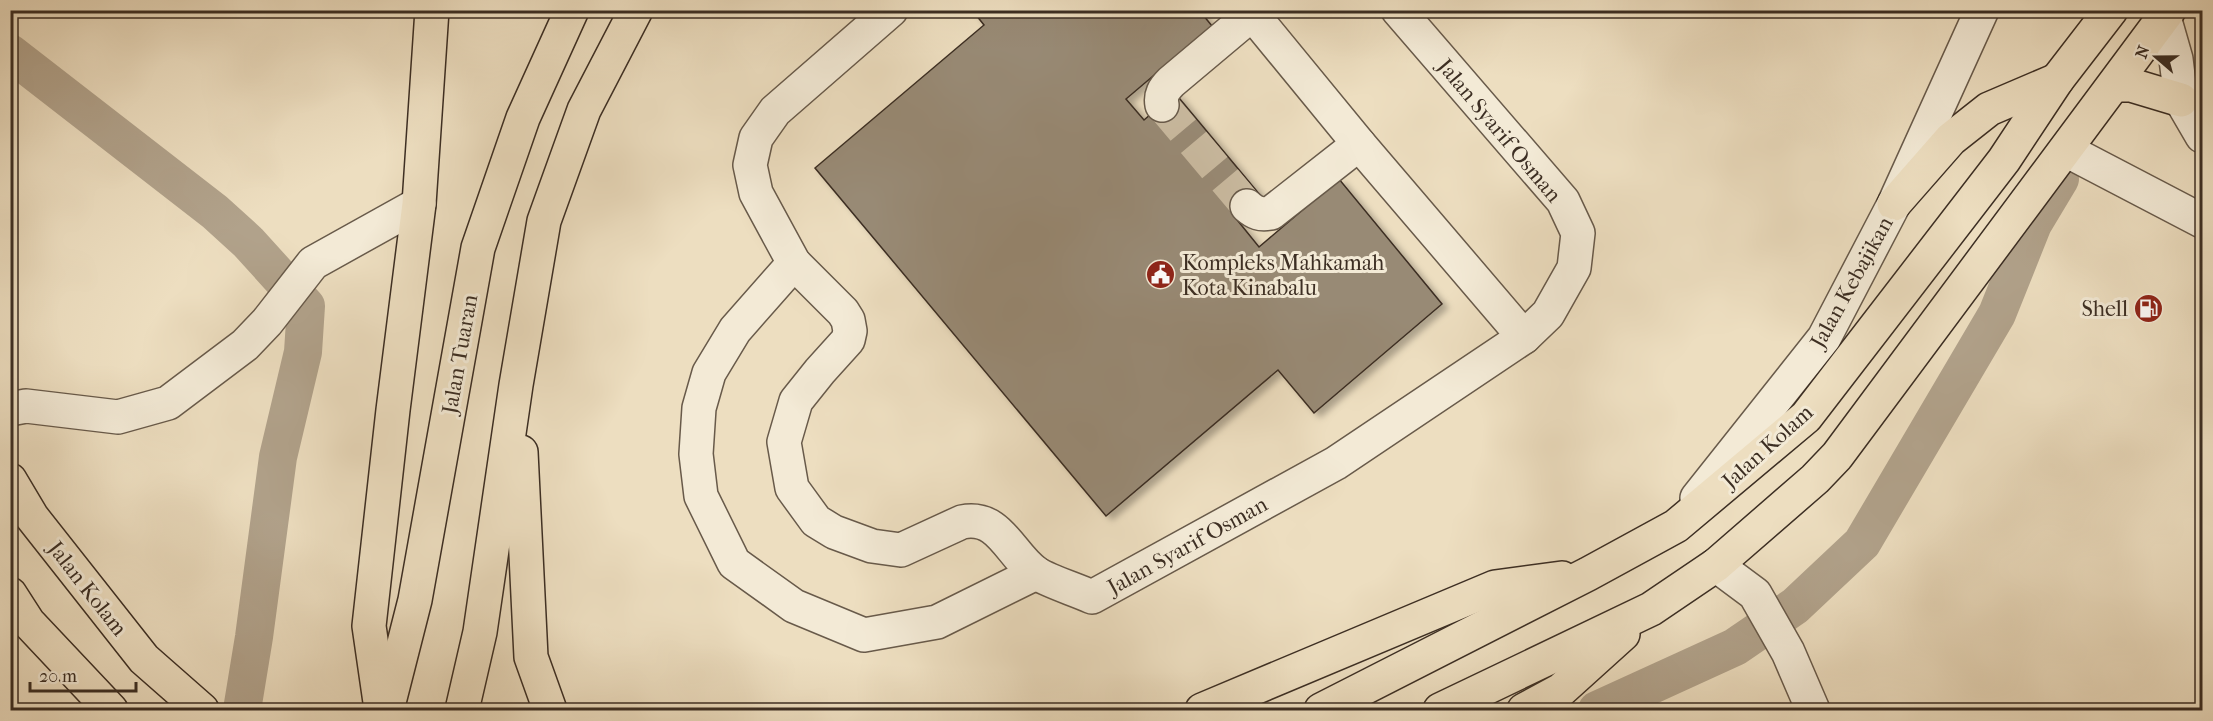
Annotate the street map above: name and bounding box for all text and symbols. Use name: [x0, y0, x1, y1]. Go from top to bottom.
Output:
north arrow: [2126, 27, 2186, 87]
text: N: [2131, 42, 2154, 61]
street label: Jalan Syarif Osman: [1430, 52, 1567, 208]
street label: Jalan Kebajikan: [1804, 212, 1899, 354]
place label: Kompleks Mahkamah Kota Kinabalu: [1182, 250, 1385, 301]
public building icon: Kompleks Mahkamah Kota Kinabalu: [1145, 259, 1177, 291]
street label: Jalan Tuaran: [436, 292, 483, 418]
fuel station icon: Shell: [2133, 292, 2165, 324]
place label: Shell: [2081, 296, 2128, 322]
street label: Jalan Kolam: [1716, 399, 1819, 496]
street label: Jalan Syarif Osman: [1101, 491, 1272, 602]
street label: Jalan Kolam: [41, 535, 133, 642]
scale bar: [30, 655, 136, 693]
text: 20 m: [39, 666, 77, 687]

